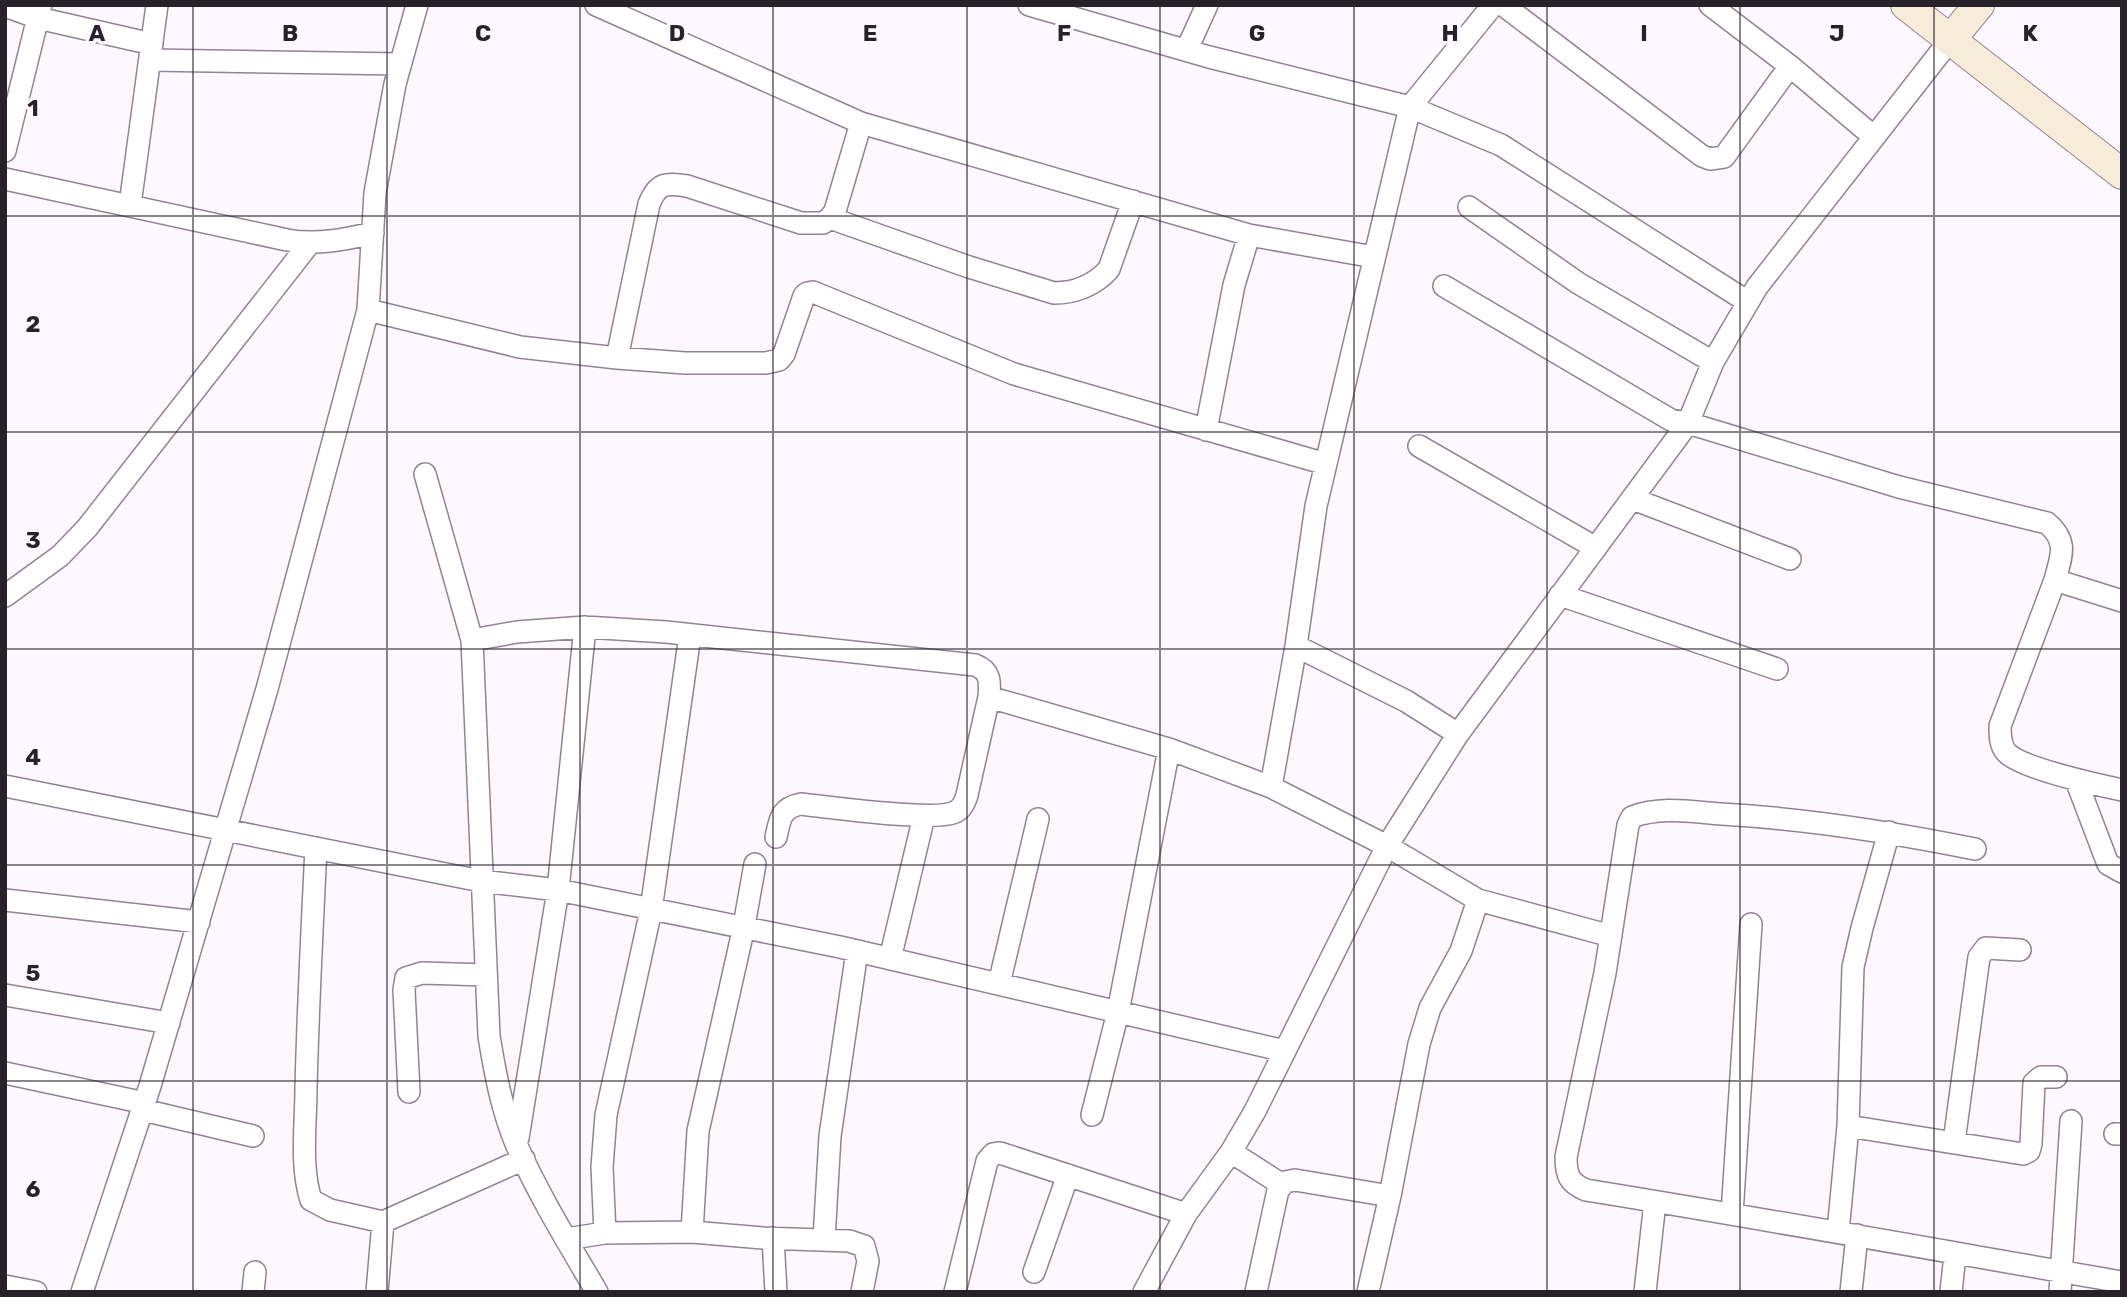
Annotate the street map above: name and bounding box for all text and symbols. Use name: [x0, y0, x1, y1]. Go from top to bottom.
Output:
text: A: [89, 19, 106, 47]
text: B: [282, 19, 298, 47]
text: C: [475, 19, 491, 47]
text: D: [669, 19, 685, 47]
text: E: [863, 19, 877, 47]
text: F: [1057, 19, 1071, 47]
text: G: [1249, 19, 1265, 47]
text: H: [1441, 19, 1459, 47]
text: I: [1640, 19, 1648, 47]
text: J: [1829, 19, 1845, 47]
text: K: [2022, 19, 2038, 47]
text: 1: [27, 94, 39, 122]
text: 2: [26, 310, 40, 338]
text: 3: [25, 526, 41, 554]
text: 4: [25, 743, 41, 771]
text: 5: [26, 959, 41, 987]
text: 6: [26, 1175, 41, 1203]

